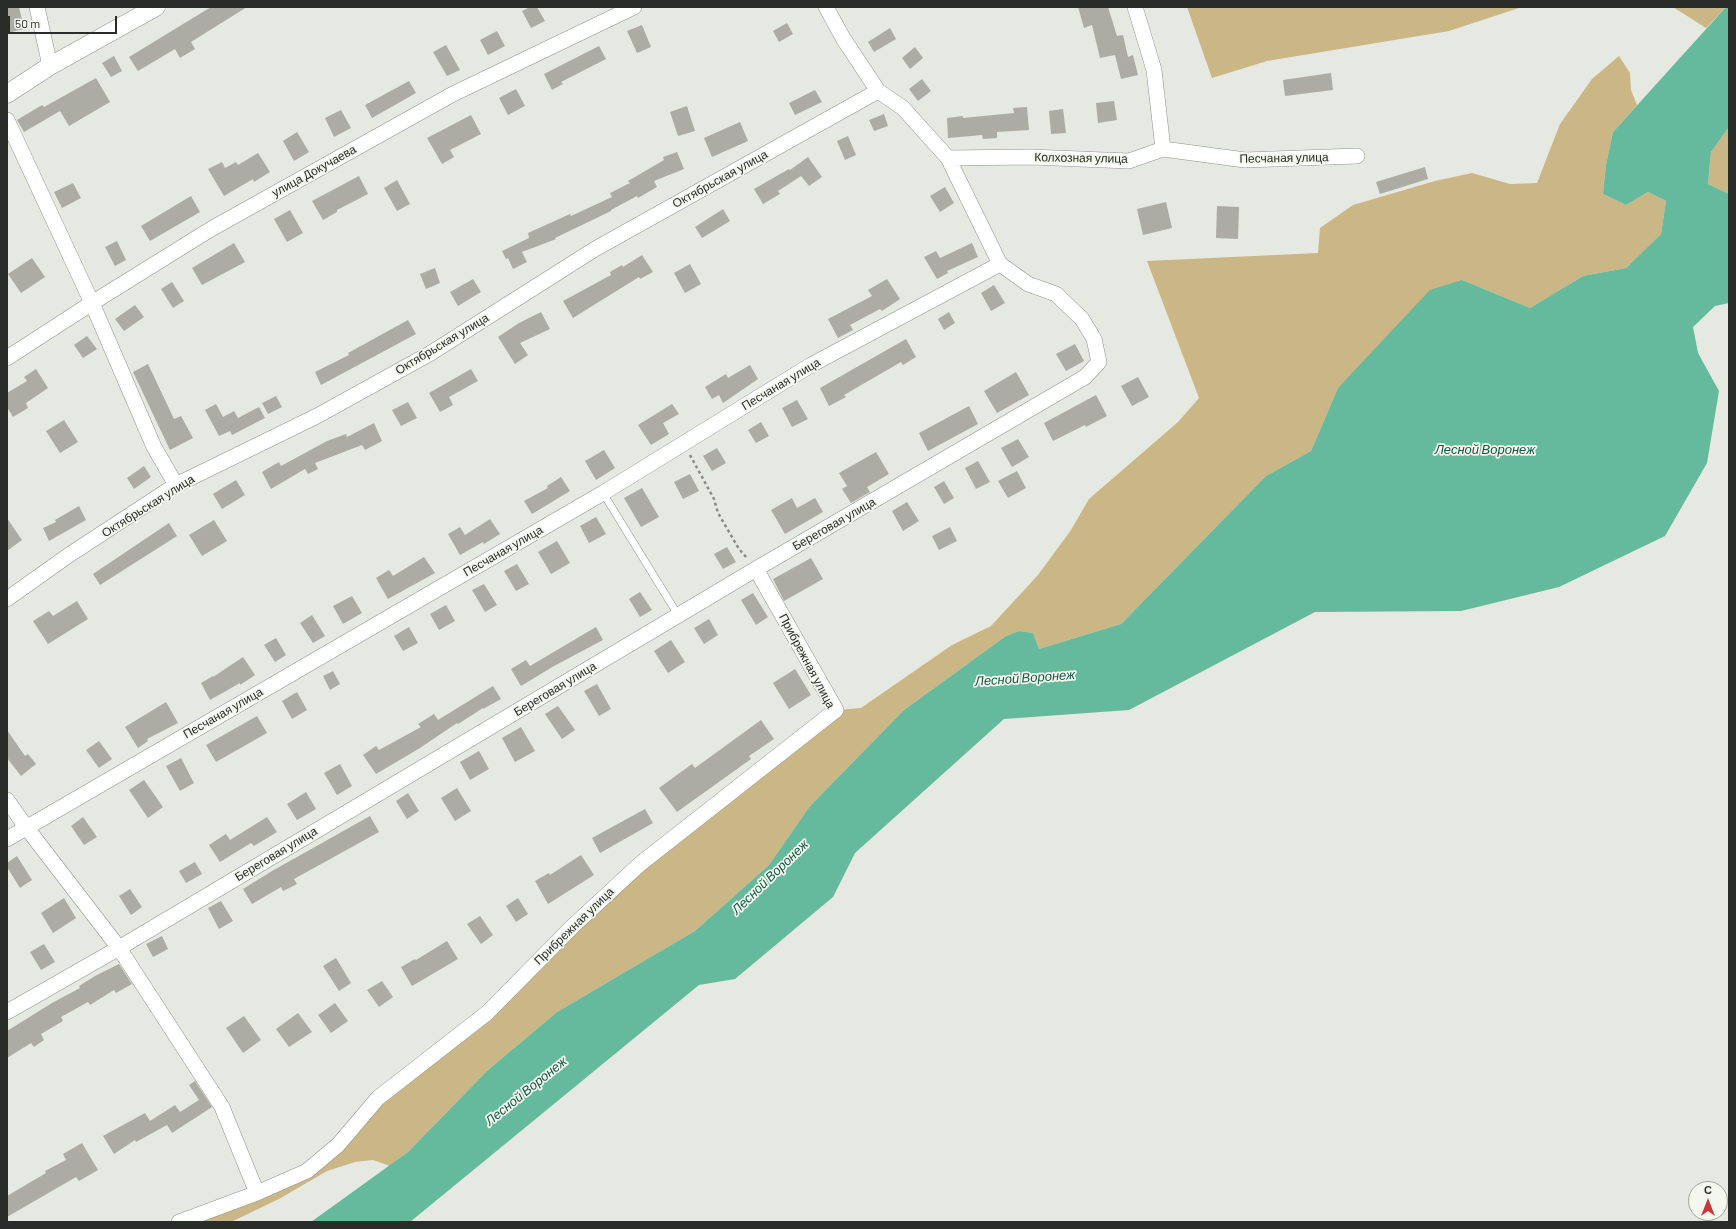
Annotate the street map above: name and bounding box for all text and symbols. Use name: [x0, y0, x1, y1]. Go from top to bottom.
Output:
scale bar: [10, 8, 119, 34]
text: 50 m: [15, 16, 40, 30]
street label: улица Докучаева: [269, 142, 359, 200]
street label: Октябрьская улица: [670, 147, 770, 211]
street label: Колхозная улица: [1034, 150, 1128, 166]
street label: Песчаная улица: [1239, 150, 1329, 166]
street label: Октябрьская улица: [393, 310, 491, 378]
street label: Песчаная улица: [739, 355, 823, 413]
water label: Лесной Воронеж: [1435, 442, 1535, 458]
street label: Октябрьская улица: [99, 472, 197, 540]
street label: Береговая улица: [790, 494, 878, 554]
street label: Песчаная улица: [461, 522, 545, 580]
street label: Прибрежная улица: [776, 611, 838, 711]
street label: Береговая улица: [511, 659, 599, 719]
water label: Лесной Воронеж: [974, 667, 1076, 689]
street label: Песчаная улица: [181, 684, 265, 742]
street label: Береговая улица: [232, 824, 320, 884]
water label: Лесной Воронеж: [729, 837, 811, 917]
street label: Прибрежная улица: [531, 884, 617, 968]
water label: Лесной Воронеж: [482, 1053, 570, 1129]
north arrow: [1688, 1181, 1728, 1221]
text: С: [1704, 1183, 1712, 1196]

